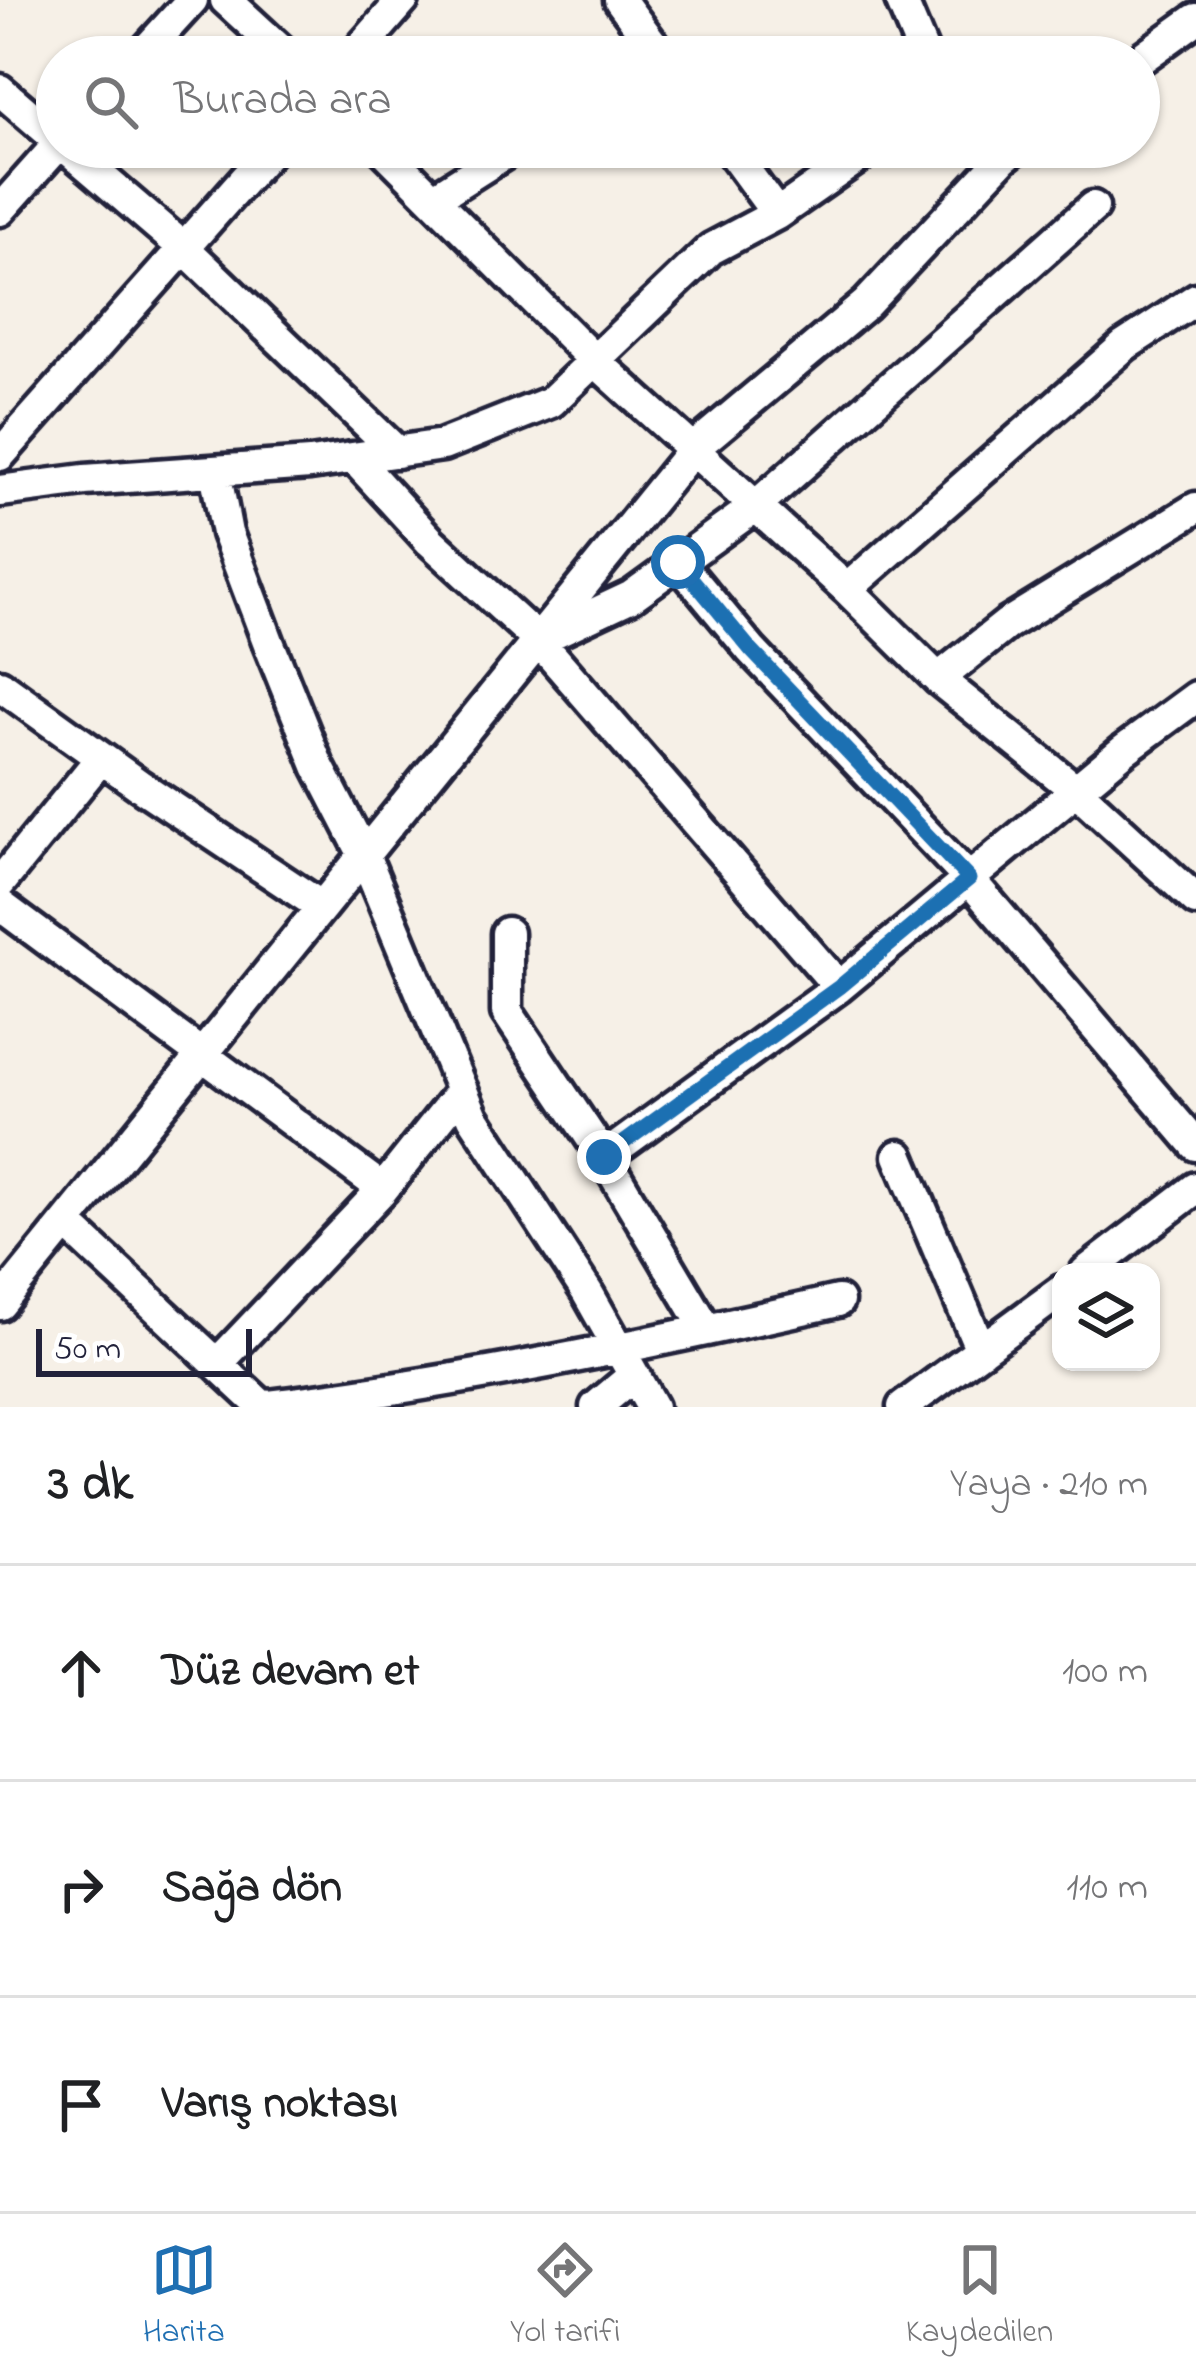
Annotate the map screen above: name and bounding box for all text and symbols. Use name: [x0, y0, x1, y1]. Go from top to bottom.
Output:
search box: [36, 36, 1160, 168]
icon: search: [78, 69, 144, 135]
text: Burada ara: [174, 69, 392, 135]
route start: [651, 535, 705, 589]
route end: [577, 1130, 631, 1184]
map controls: [1052, 1263, 1160, 1371]
button: layers: [1052, 1263, 1160, 1371]
scale bar: [36, 1323, 252, 1376]
text: 50 m: [54, 1326, 121, 1374]
text: 3 dk: [48, 1448, 133, 1523]
text: Yaya · 210 m: [950, 1457, 1148, 1514]
icon: ahead: [48, 1640, 114, 1706]
text: Düz devam et: [162, 1640, 419, 1706]
text: 100 m: [1062, 1644, 1148, 1701]
icon: right: [48, 1856, 114, 1922]
text: Sağa dön: [162, 1856, 342, 1922]
text: 110 m: [1066, 1860, 1148, 1917]
icon: arrive: [48, 2072, 114, 2138]
text: Varış noktası: [162, 2072, 398, 2138]
tab: Harita: [143, 2237, 225, 2357]
tab: Yol tarifi: [510, 2237, 620, 2357]
tab: Kaydedilen: [906, 2237, 1053, 2357]

